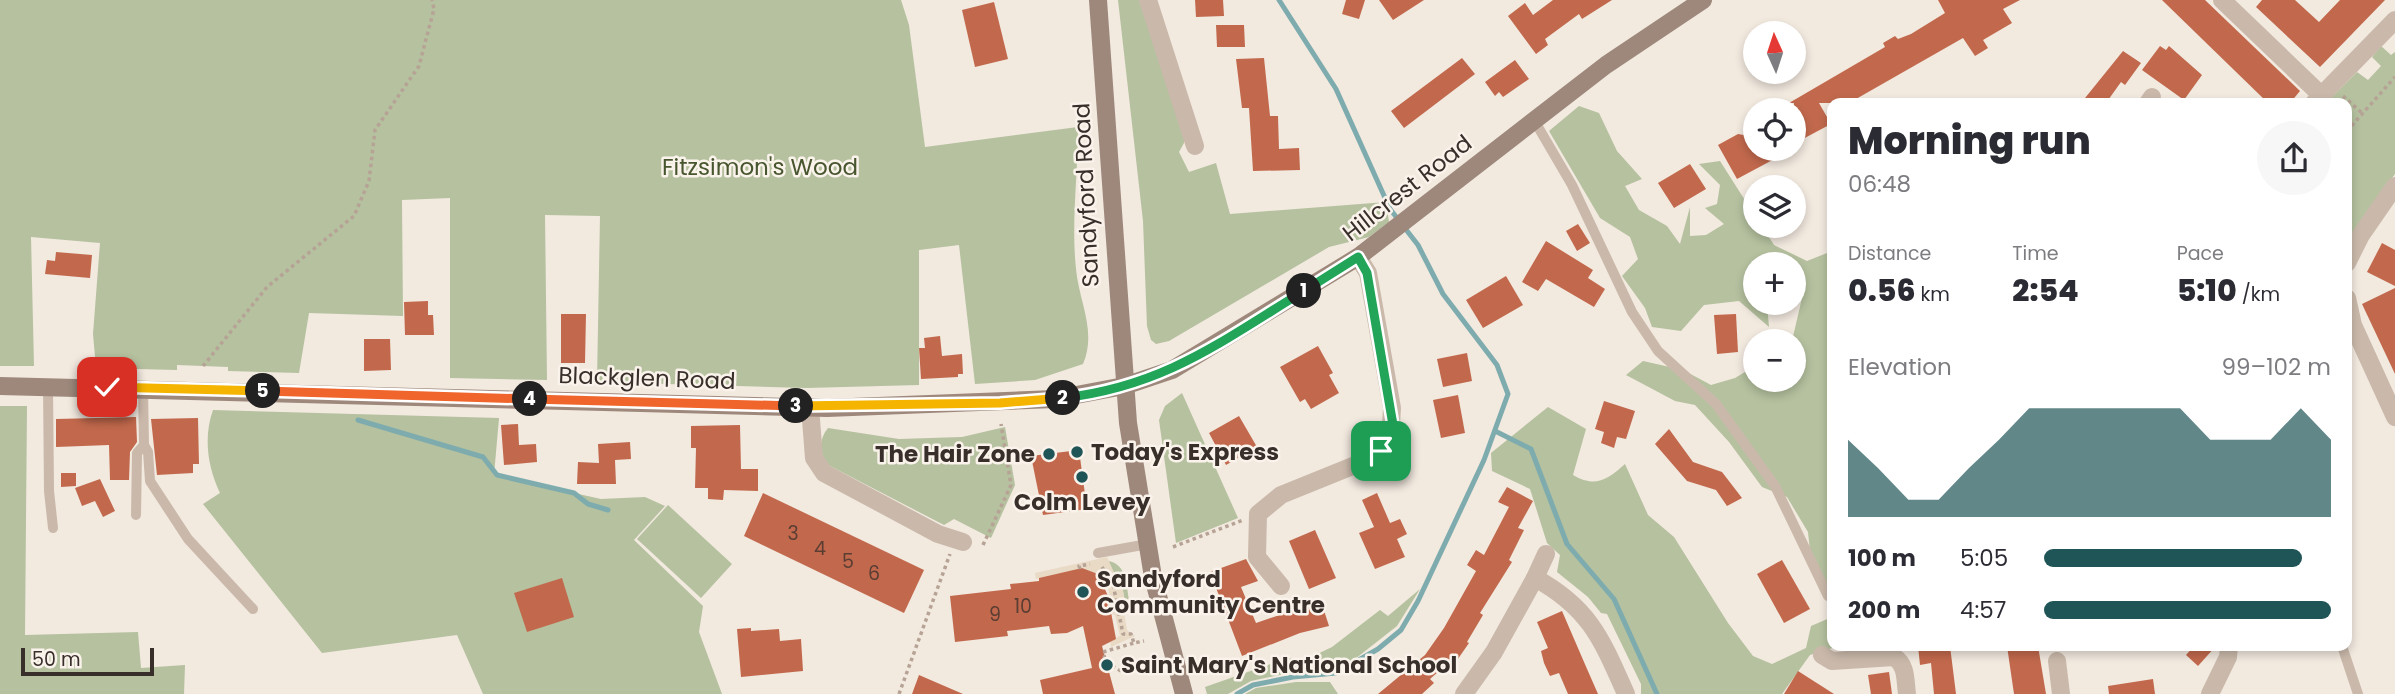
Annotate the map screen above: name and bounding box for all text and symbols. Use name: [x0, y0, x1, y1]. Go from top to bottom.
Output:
north arrow: [1743, 21, 1806, 84]
map controls: [1743, 21, 1806, 392]
button: locate: [1743, 98, 1806, 161]
street label: Sandyford Road: [1065, 102, 1107, 288]
text: Morning run: [1848, 114, 2091, 167]
button: share: [2257, 121, 2331, 195]
street label: Hillcrest Road: [1336, 127, 1478, 249]
park label: Fitzsimon's Wood: [662, 151, 858, 183]
text: 06:48: [1848, 168, 1911, 200]
button: layers: [1743, 175, 1806, 238]
text: Distance: [1848, 240, 1931, 267]
text: Time: [2012, 240, 2059, 267]
text: Pace: [2177, 240, 2224, 267]
button: +: [1743, 252, 1806, 315]
text: 0.56: [1848, 269, 1915, 312]
text: 2:54: [2012, 269, 2079, 312]
text: 5:10: [2177, 269, 2237, 312]
pin: 1: [1286, 274, 1322, 308]
text: 1: [1300, 277, 1307, 304]
text: km: [1915, 281, 1950, 308]
text: /km: [2237, 281, 2280, 308]
button: −: [1743, 329, 1806, 392]
text: Elevation: [1848, 351, 1952, 383]
text: 99–102 m: [2222, 351, 2331, 383]
pin: [77, 357, 137, 417]
street label: Blackglen Road: [558, 359, 736, 397]
icon: check: [88, 368, 126, 406]
pin: 5: [246, 374, 280, 408]
text: 5: [256, 377, 269, 404]
pin: 2: [1046, 380, 1080, 416]
pin: 4: [512, 382, 548, 416]
text: 2: [1057, 384, 1068, 411]
text: 4: [523, 385, 536, 412]
pin: 3: [778, 388, 814, 424]
text: 3: [790, 392, 801, 419]
pin: [1351, 421, 1411, 481]
icon: arrive: [1362, 432, 1400, 470]
place label: Today's Express: [1091, 436, 1279, 468]
place label: The Hair Zone: [875, 438, 1035, 470]
marker: Today's Express: [1069, 444, 1085, 460]
marker: The Hair Zone: [1041, 446, 1057, 462]
marker: Colm Levey: [1074, 469, 1090, 485]
place label: Colm Levey: [1014, 486, 1151, 518]
house number: 3: [787, 520, 799, 547]
house number: 4: [814, 535, 826, 562]
text: 100 m: [1848, 542, 1916, 574]
text: 5:05: [1960, 542, 2008, 574]
house number: 5: [842, 548, 854, 575]
house number: 6: [868, 560, 880, 587]
place label: Sandyford Community Centre: [1097, 563, 1325, 621]
marker: Sandyford Community Centre: [1075, 584, 1091, 600]
house number: 10: [1014, 593, 1032, 620]
text: 200 m: [1848, 594, 1920, 626]
text: 4:57: [1960, 594, 2006, 626]
house number: 9: [989, 601, 1001, 628]
scale bar: [21, 645, 154, 677]
text: 50 m: [32, 646, 81, 673]
place label: Saint Mary's National School: [1121, 649, 1457, 681]
marker: Saint Mary's National School: [1099, 657, 1115, 673]

